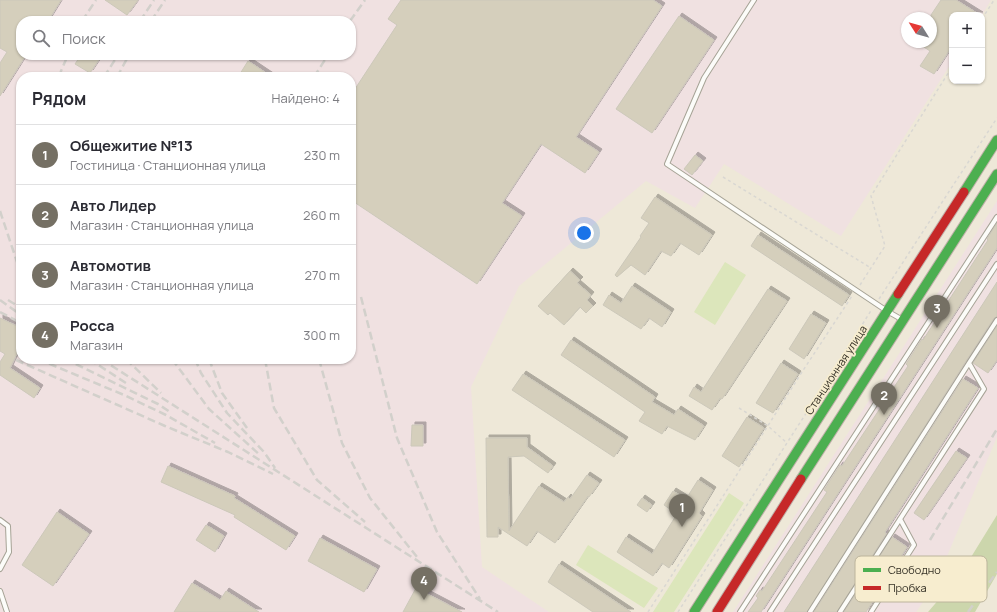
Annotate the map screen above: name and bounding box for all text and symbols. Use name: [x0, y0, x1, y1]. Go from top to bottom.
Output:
north arrow: [901, 12, 937, 48]
map controls: [949, 12, 985, 84]
button: +: [949, 12, 985, 48]
search box: [16, 16, 356, 60]
icon: search: [30, 27, 52, 49]
text: Поиск: [62, 28, 106, 49]
button: −: [949, 48, 985, 84]
text: Рядом: [32, 87, 86, 110]
text: Найдено: 4: [272, 89, 340, 107]
text: Общежитие №13: [70, 135, 193, 156]
text: 1: [42, 146, 48, 164]
text: 230 m: [304, 146, 340, 164]
text: Гостиница · Станционная улица: [70, 156, 266, 174]
text: Авто Лидер: [70, 195, 156, 216]
text: 2: [41, 206, 49, 224]
text: 260 m: [303, 206, 340, 224]
text: Магазин · Станционная улица: [70, 216, 254, 234]
your location: [574, 223, 594, 243]
text: Автомотив: [70, 255, 151, 276]
text: 3: [41, 266, 49, 284]
text: 270 m: [305, 266, 340, 284]
text: Магазин · Станционная улица: [70, 276, 254, 294]
pin: 3: [924, 295, 950, 328]
text: Росса: [70, 315, 114, 336]
street label: Станционная улица: [801, 322, 870, 417]
text: 4: [41, 326, 49, 344]
text: 300 m: [303, 326, 340, 344]
text: Магазин: [70, 336, 123, 354]
pin: 2: [871, 382, 897, 415]
pin: 1: [669, 494, 695, 527]
legend: [855, 556, 987, 602]
text: Свободно: [888, 562, 941, 577]
pin: 4: [411, 567, 437, 600]
text: Пробка: [888, 580, 927, 595]

